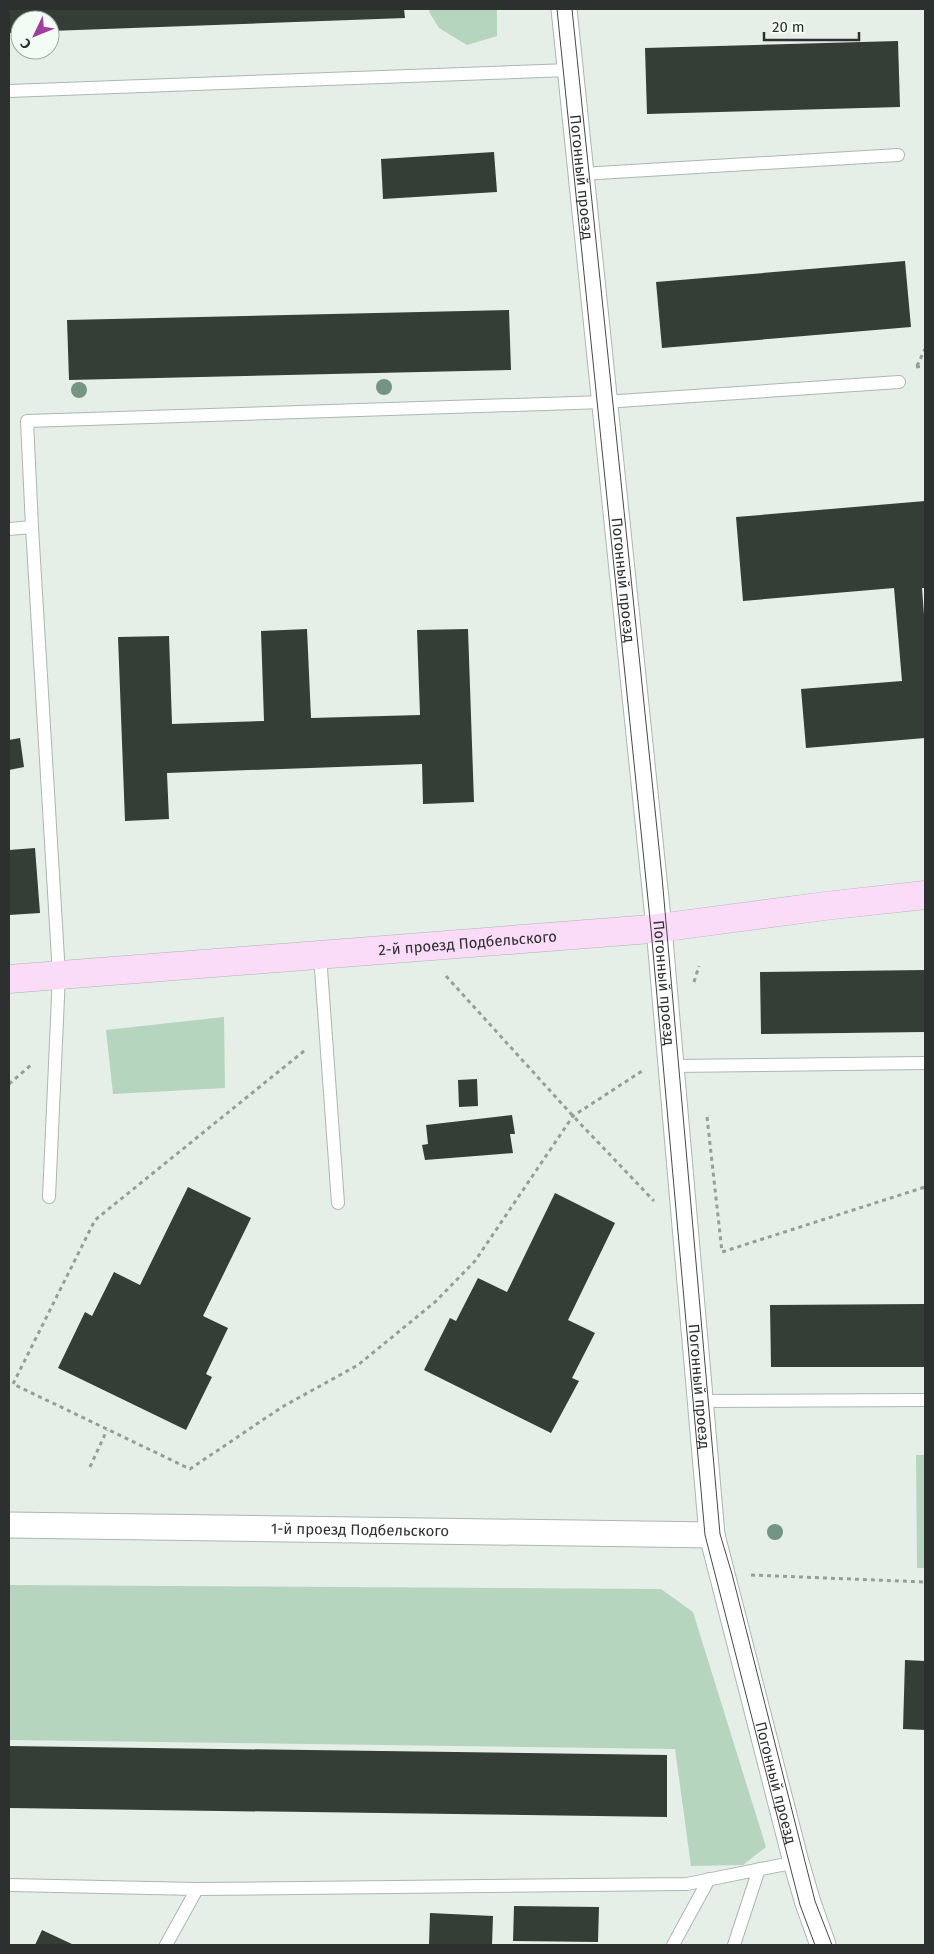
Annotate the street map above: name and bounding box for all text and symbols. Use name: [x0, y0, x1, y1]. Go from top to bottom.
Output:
north arrow: [10, 10, 60, 60]
scale bar: [764, 10, 859, 42]
text: 20 m: [772, 18, 805, 36]
text: С: [17, 35, 35, 52]
street label: Погонный проезд: [566, 114, 597, 241]
street label: Погонный проезд: [608, 517, 638, 643]
street label: Погонный проезд: [649, 919, 678, 1046]
street label: 2-й проезд Подбельского: [378, 927, 558, 959]
street label: Погонный проезд: [685, 1323, 713, 1450]
street label: 1-й проезд Подбельского: [271, 1520, 449, 1540]
street label: Погонный проезд: [751, 1720, 800, 1846]

